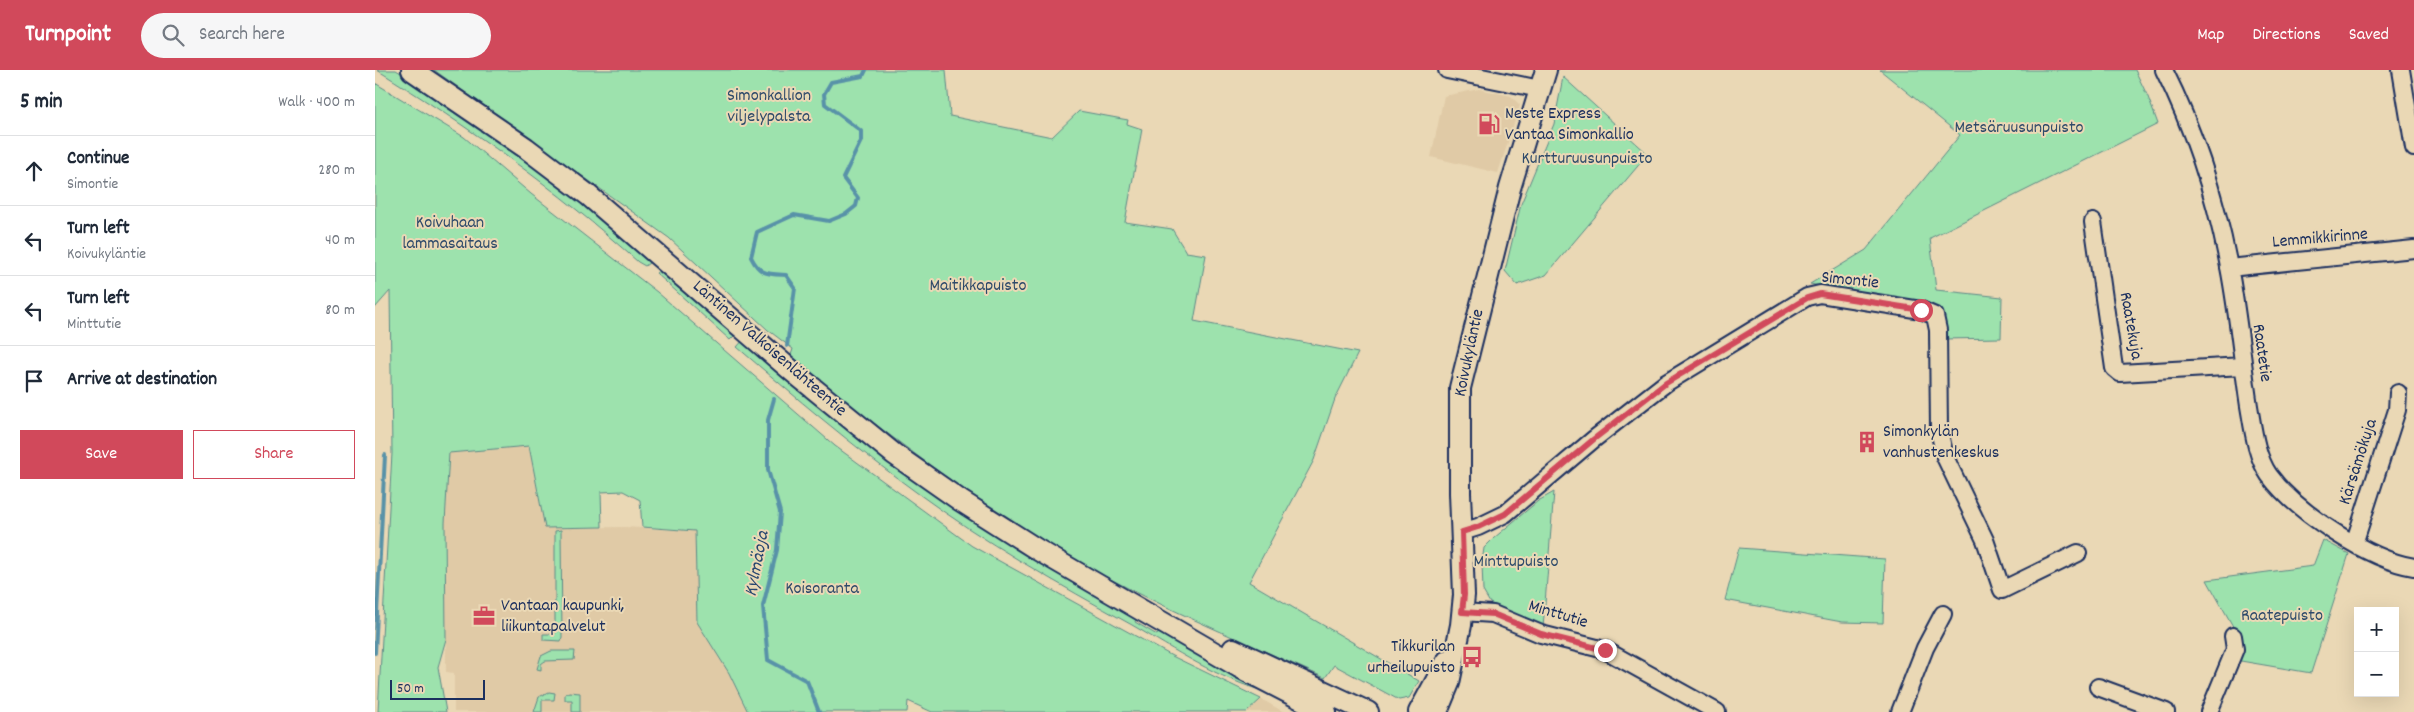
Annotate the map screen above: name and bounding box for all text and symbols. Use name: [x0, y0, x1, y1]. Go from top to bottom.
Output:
search box: [141, 13, 491, 58]
text: Turnpoint: [25, 18, 111, 52]
icon: search: [159, 21, 187, 49]
text: Search here: [199, 22, 285, 49]
text: Map: [2197, 23, 2224, 48]
text: Directions: [2252, 23, 2321, 48]
text: Saved: [2349, 23, 2389, 48]
park label: Simonkallion viljelypalsta: [727, 84, 811, 130]
text: 5 min: [20, 88, 63, 118]
text: Walk · 400 m: [278, 91, 355, 114]
place label: Neste Express Vantaa Simonkallio: [1505, 102, 1634, 148]
fuel station icon: Neste Express Vantaa Simonkallio: [1476, 111, 1502, 137]
park label: Metsäruusunpuisto: [1954, 116, 2084, 141]
text: Continue: [67, 146, 129, 173]
park label: Kurtturuusunpuisto: [1521, 147, 1653, 172]
icon: ahead: [20, 157, 48, 185]
text: 280 m: [318, 159, 355, 182]
text: Simontie: [67, 173, 118, 196]
park label: Koivuhaan lammasaitaus: [402, 211, 498, 257]
text: Turn left: [67, 216, 130, 243]
street label: Lemmikkirinne: [2271, 222, 2369, 256]
icon: left: [20, 227, 48, 255]
text: 40 m: [325, 229, 355, 252]
text: Koivukyläntie: [67, 243, 146, 266]
street label: Simontie: [1820, 266, 1880, 296]
park label: Maitikkapuisto: [929, 274, 1027, 299]
street label: Läntinen Valkoisenlähteentie: [686, 275, 852, 423]
text: Turn left: [67, 286, 130, 313]
street label: Raatekuja: [2112, 290, 2148, 362]
icon: left: [20, 297, 48, 325]
text: 80 m: [325, 299, 355, 322]
route start: [1910, 299, 1933, 322]
street label: Koivukyläntie: [1449, 307, 1491, 399]
text: Minttutie: [67, 313, 121, 336]
street label: Raatetie: [2245, 323, 2277, 384]
icon: arrive: [20, 367, 48, 395]
text: Arrive at destination: [67, 367, 217, 394]
street label: Kärsämökuja: [2333, 415, 2385, 508]
place label: Simonkylän vanhustenkeskus: [1883, 420, 1999, 466]
building icon: Simonkylän vanhustenkeskus: [1854, 429, 1880, 455]
button: Save: [20, 430, 183, 479]
button: Share: [193, 430, 355, 479]
water label: Kylmäoja: [738, 528, 778, 599]
park label: Minttupuisto: [1474, 550, 1558, 575]
park label: Koisoranta: [785, 577, 859, 602]
place label: Vantaan kaupunki, liikuntapalvelut: [501, 594, 624, 640]
street label: Minttutie: [1525, 594, 1591, 636]
office icon: Vantaan kaupunki, liikuntapalvelut: [471, 603, 497, 629]
park label: Raatepuisto: [2241, 604, 2323, 629]
map controls: [2354, 607, 2399, 697]
button: +: [2354, 607, 2399, 652]
place label: Tikkurilan urheilupuisto: [1367, 635, 1455, 681]
route end: [1594, 639, 1617, 662]
bus stop icon: Tikkurilan urheilupuisto: [1459, 644, 1485, 670]
button: −: [2354, 652, 2399, 697]
scale bar: [390, 677, 485, 700]
text: 50 m: [397, 679, 424, 699]

